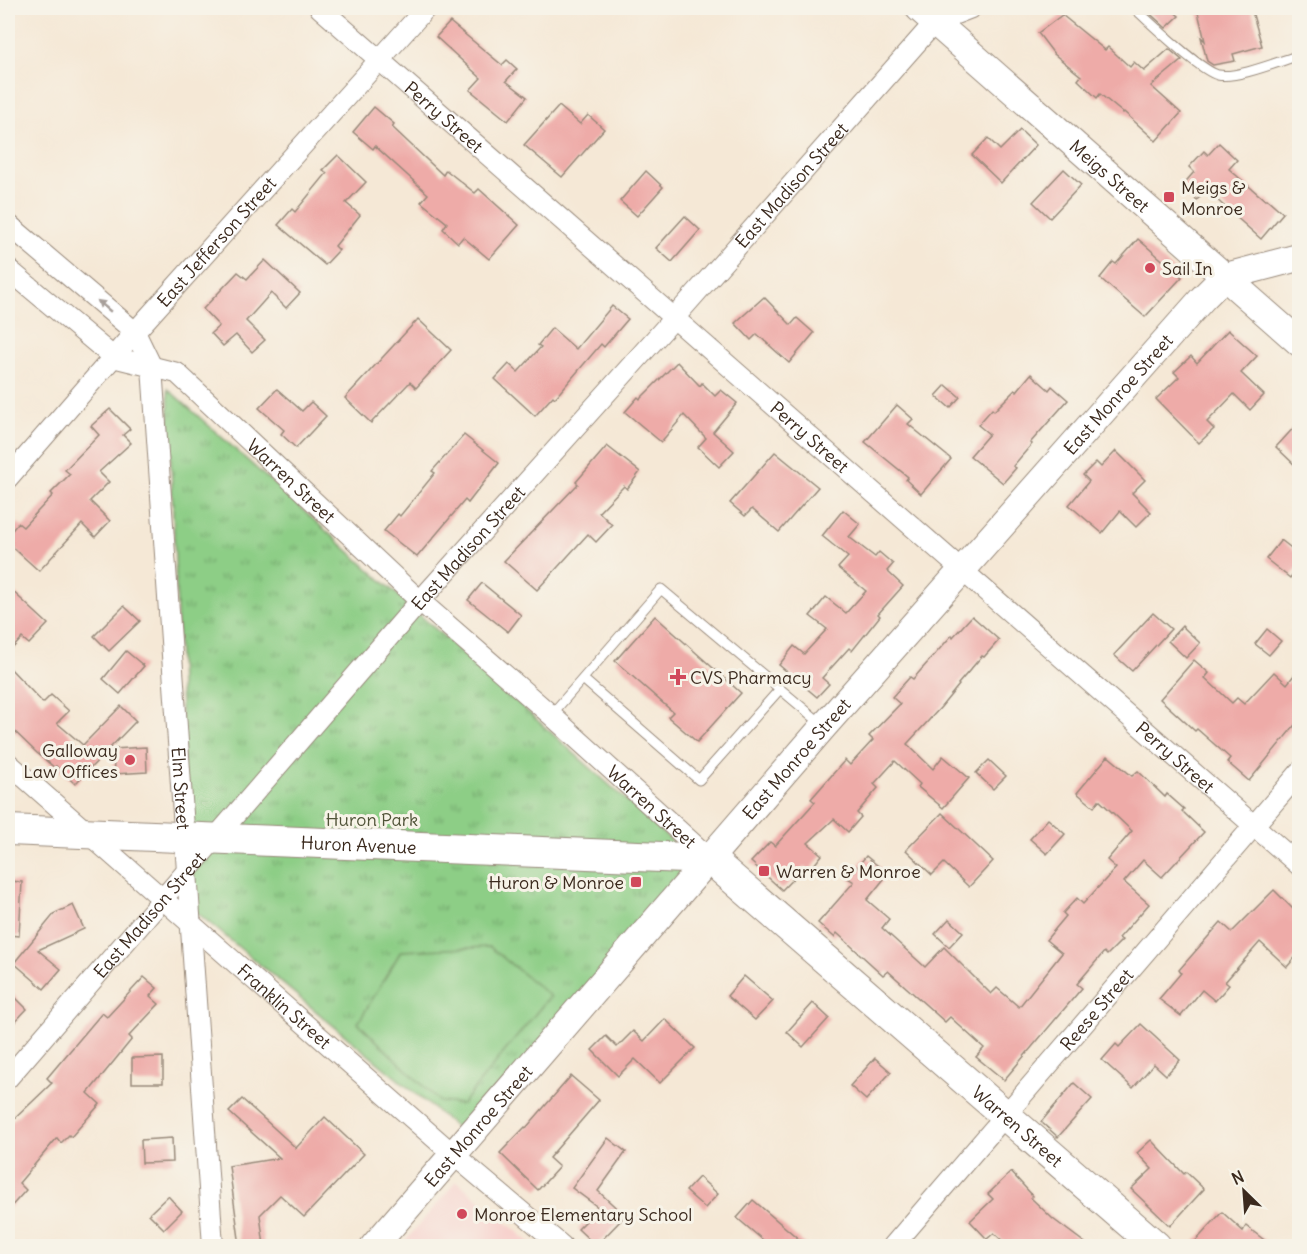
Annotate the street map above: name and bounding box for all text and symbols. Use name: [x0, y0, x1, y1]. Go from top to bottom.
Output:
street label: Perry Street: [400, 76, 488, 157]
street label: East Madison Street: [730, 117, 853, 252]
street label: Meigs Street: [1065, 134, 1154, 217]
street label: East Jefferson Street: [152, 172, 281, 312]
place label: Meigs & Monroe: [1181, 176, 1246, 220]
marker: Meigs & Monroe: [1162, 190, 1176, 204]
place label: Sail In: [1162, 257, 1213, 280]
marker: Sail In: [1143, 261, 1157, 275]
one-way arrow: [97, 300, 112, 313]
street label: East Monroe Street: [1058, 329, 1177, 459]
street label: Perry Street: [766, 396, 854, 477]
street label: Warren Street: [243, 433, 340, 527]
street label: East Madison Street: [406, 481, 530, 615]
place label: CVS Pharmacy: [690, 666, 812, 689]
marker: CVS Pharmacy: [671, 670, 685, 684]
street label: East Monroe Street: [737, 693, 855, 824]
street label: Perry Street: [1131, 716, 1220, 798]
place label: Galloway Law Offices: [23, 739, 118, 783]
street label: Elm Street: [167, 746, 196, 830]
marker: Galloway Law Offices: [123, 753, 137, 767]
street label: Warren Street: [602, 760, 701, 853]
park label: Huron Park: [326, 808, 418, 831]
street label: Huron Avenue: [300, 831, 417, 858]
street label: East Madison Street: [88, 847, 210, 982]
place label: Warren & Monroe: [776, 860, 921, 883]
marker: Warren & Monroe: [757, 864, 771, 878]
place label: Huron & Monroe: [489, 871, 624, 894]
marker: Huron & Monroe: [629, 875, 643, 889]
street label: Franklin Street: [233, 959, 336, 1053]
street label: Reese Street: [1055, 964, 1138, 1055]
street label: East Monroe Street: [419, 1060, 537, 1191]
street label: Warren Street: [968, 1080, 1068, 1172]
north arrow: [1214, 1161, 1274, 1221]
text: N: [1228, 1166, 1247, 1189]
place label: Monroe Elementary School: [474, 1203, 692, 1226]
marker: Monroe Elementary School: [455, 1207, 469, 1221]

